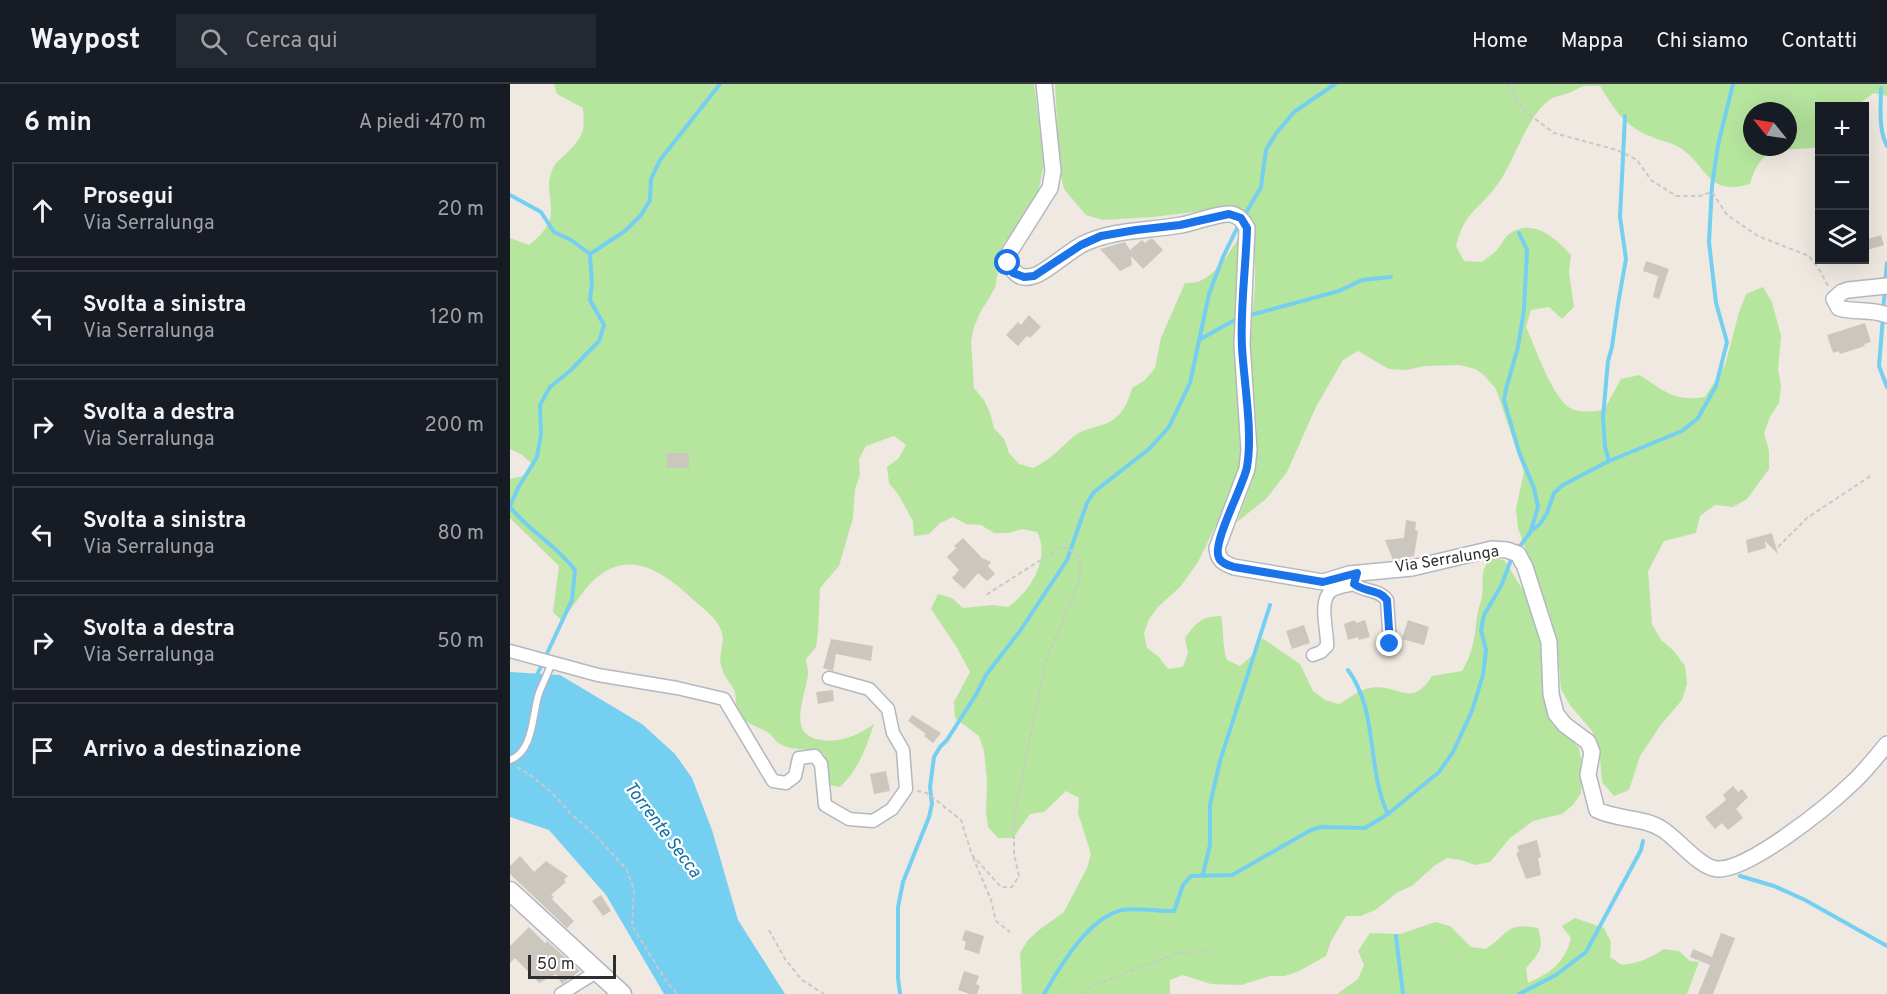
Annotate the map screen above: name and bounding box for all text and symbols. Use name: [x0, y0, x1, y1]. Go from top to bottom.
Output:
search box: [176, 14, 596, 68]
text: Waypost: [30, 23, 140, 59]
icon: search: [197, 25, 230, 58]
text: Cerca qui: [245, 28, 338, 55]
text: Home: [1472, 28, 1528, 55]
text: Mappa: [1561, 28, 1623, 55]
text: Chi siamo: [1656, 28, 1748, 55]
text: Contatti: [1781, 28, 1857, 55]
north arrow: [1743, 102, 1797, 156]
map controls: [1815, 102, 1869, 264]
button: +: [1815, 102, 1869, 156]
text: 6 min: [24, 107, 92, 140]
text: A piedi · 470 m: [359, 110, 486, 136]
button: −: [1815, 156, 1869, 210]
text: Prosegui: [83, 184, 173, 211]
icon: ahead: [26, 194, 59, 227]
text: 20 m: [437, 197, 484, 223]
button: layers: [1815, 210, 1869, 264]
text: Via Serralunga: [83, 211, 215, 237]
route start: [994, 249, 1020, 275]
text: Svolta a sinistra: [83, 292, 246, 319]
icon: left: [26, 302, 59, 335]
text: 120 m: [430, 305, 484, 331]
text: Via Serralunga: [83, 319, 215, 345]
text: Svolta a destra: [83, 400, 235, 427]
icon: right: [26, 410, 59, 443]
text: 200 m: [425, 413, 484, 439]
text: Via Serralunga: [83, 427, 215, 453]
text: Svolta a sinistra: [83, 508, 246, 535]
icon: left: [26, 518, 59, 551]
text: 80 m: [438, 521, 484, 547]
text: Via Serralunga: [83, 535, 215, 561]
street label: Via Serralunga: [1393, 542, 1501, 578]
text: Svolta a destra: [83, 616, 235, 643]
icon: right: [26, 626, 59, 659]
text: 50 m: [437, 629, 484, 655]
route end: [1376, 630, 1402, 656]
text: Via Serralunga: [83, 643, 215, 669]
icon: arrive: [26, 734, 59, 767]
text: Arrivo a destinazione: [83, 737, 301, 764]
water label: Torrente Secca: [618, 777, 706, 884]
scale bar: [528, 952, 616, 980]
text: 50 m: [537, 955, 575, 975]

